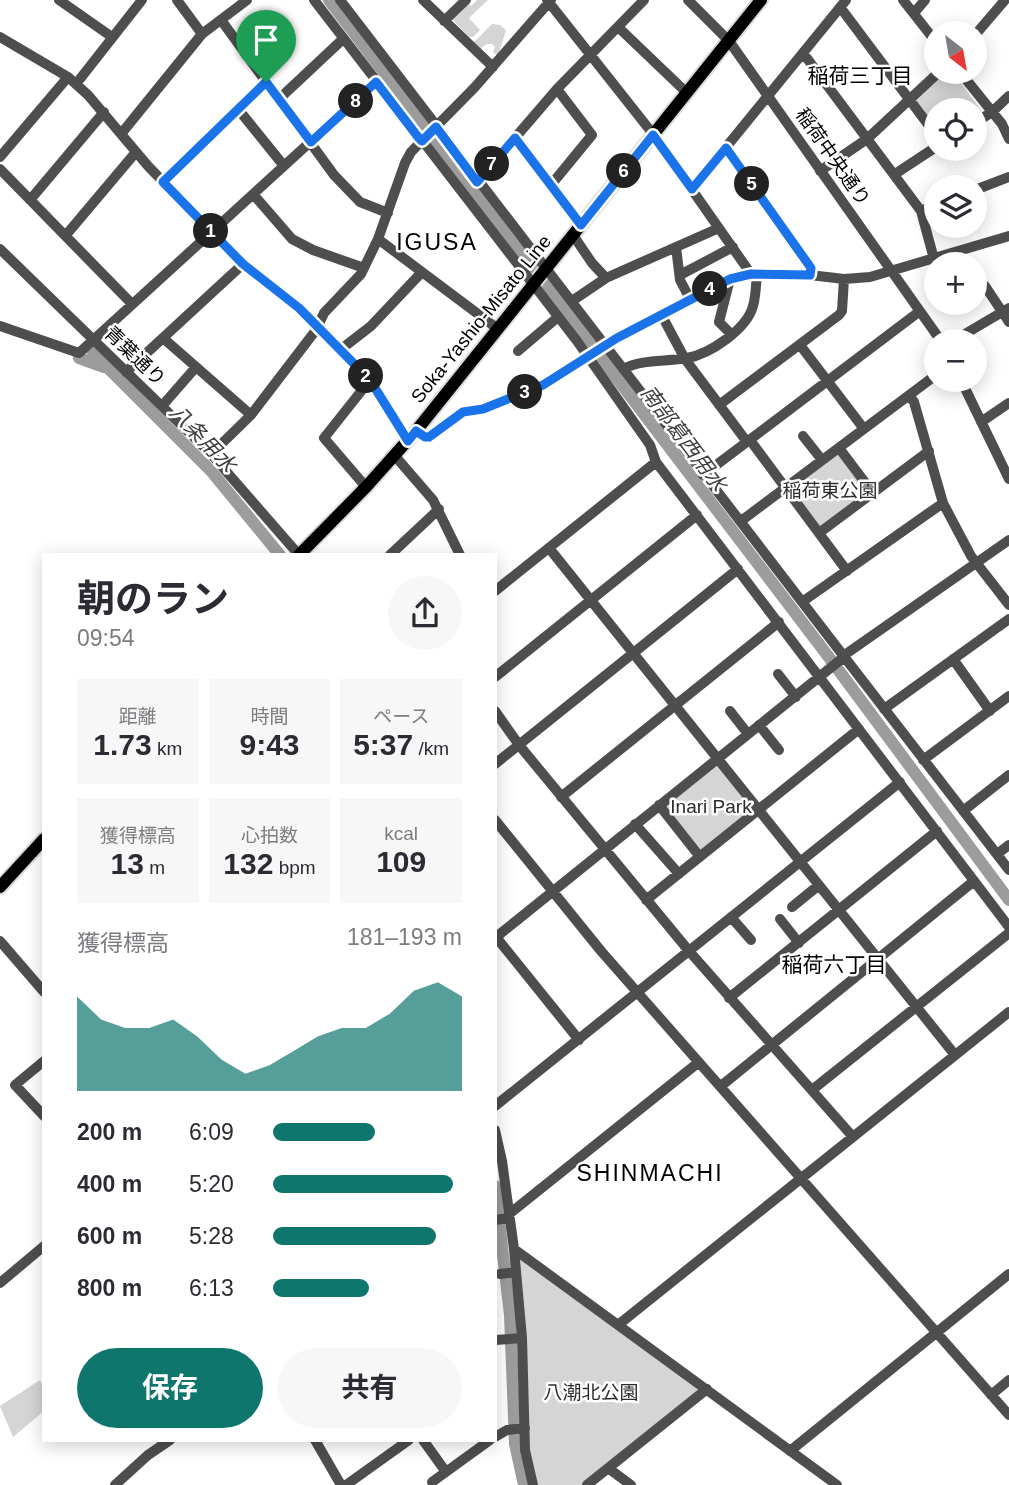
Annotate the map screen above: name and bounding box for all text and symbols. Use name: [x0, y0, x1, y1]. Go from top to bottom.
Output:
pin: [236, 10, 296, 82]
icon: arrive: [247, 21, 285, 59]
north arrow: [924, 21, 987, 84]
map controls: [924, 21, 987, 392]
district label: 稲荷三丁目: [808, 64, 913, 87]
pin: 8: [338, 84, 374, 119]
text: 8: [350, 90, 361, 111]
button: locate: [924, 98, 987, 161]
street label: 稲荷中央通り: [792, 104, 874, 210]
pin: 7: [475, 146, 510, 182]
text: 7: [486, 153, 497, 174]
pin: 6: [606, 154, 642, 188]
text: 6: [618, 160, 629, 181]
pin: 5: [734, 166, 770, 202]
text: 5: [746, 173, 757, 194]
button: layers: [924, 175, 987, 238]
pin: 1: [194, 214, 228, 248]
text: 1: [205, 220, 216, 241]
district label: IGUSA: [396, 229, 478, 255]
street label: Soka-Yashio-Misato Line: [407, 231, 555, 407]
button: +: [924, 252, 987, 315]
pin: 4: [692, 272, 728, 306]
text: 4: [704, 278, 715, 299]
street label: 青葉通り: [100, 322, 170, 390]
button: −: [924, 329, 987, 392]
pin: 2: [348, 358, 384, 394]
text: 2: [360, 365, 371, 386]
pin: 3: [508, 374, 542, 410]
text: 3: [519, 381, 530, 402]
water label: 南部葛西用水: [637, 381, 732, 497]
water label: 八条用水: [166, 400, 242, 478]
park label: 稲荷東公園: [782, 480, 878, 501]
button: share: [388, 576, 462, 650]
text: 朝のラン: [77, 578, 229, 620]
text: 09:54: [77, 625, 135, 651]
text: 距離: [119, 706, 157, 727]
text: 時間: [250, 706, 289, 727]
text: ペース: [373, 706, 429, 727]
text: 1.73: [93, 728, 152, 761]
text: 9:43: [239, 728, 300, 761]
text: 5:37: [353, 728, 413, 761]
text: km: [152, 738, 182, 759]
text: /km: [413, 738, 449, 759]
park label: Inari Park: [670, 796, 752, 817]
text: kcal: [384, 823, 418, 844]
text: 獲得標高: [100, 825, 176, 846]
text: 心拍数: [241, 825, 298, 846]
text: 109: [376, 845, 426, 878]
text: 13: [111, 847, 144, 880]
text: 132: [223, 847, 273, 880]
text: m: [144, 857, 165, 878]
text: bpm: [273, 857, 316, 878]
text: 181–193 m: [347, 924, 462, 950]
text: 獲得標高: [77, 930, 169, 956]
district label: 稲荷六丁目: [782, 953, 887, 976]
text: 200 m: [77, 1119, 142, 1145]
text: 6:09: [189, 1119, 234, 1145]
district label: SHINMACHI: [576, 1160, 724, 1186]
text: 400 m: [77, 1171, 142, 1197]
text: 5:20: [189, 1171, 234, 1197]
text: 600 m: [77, 1223, 142, 1249]
text: 5:28: [189, 1223, 234, 1249]
text: 800 m: [77, 1275, 142, 1301]
text: 6:13: [189, 1275, 234, 1301]
button: 保存: [77, 1348, 263, 1428]
button: 共有: [277, 1348, 462, 1428]
park label: 八潮北公園: [543, 1382, 639, 1403]

